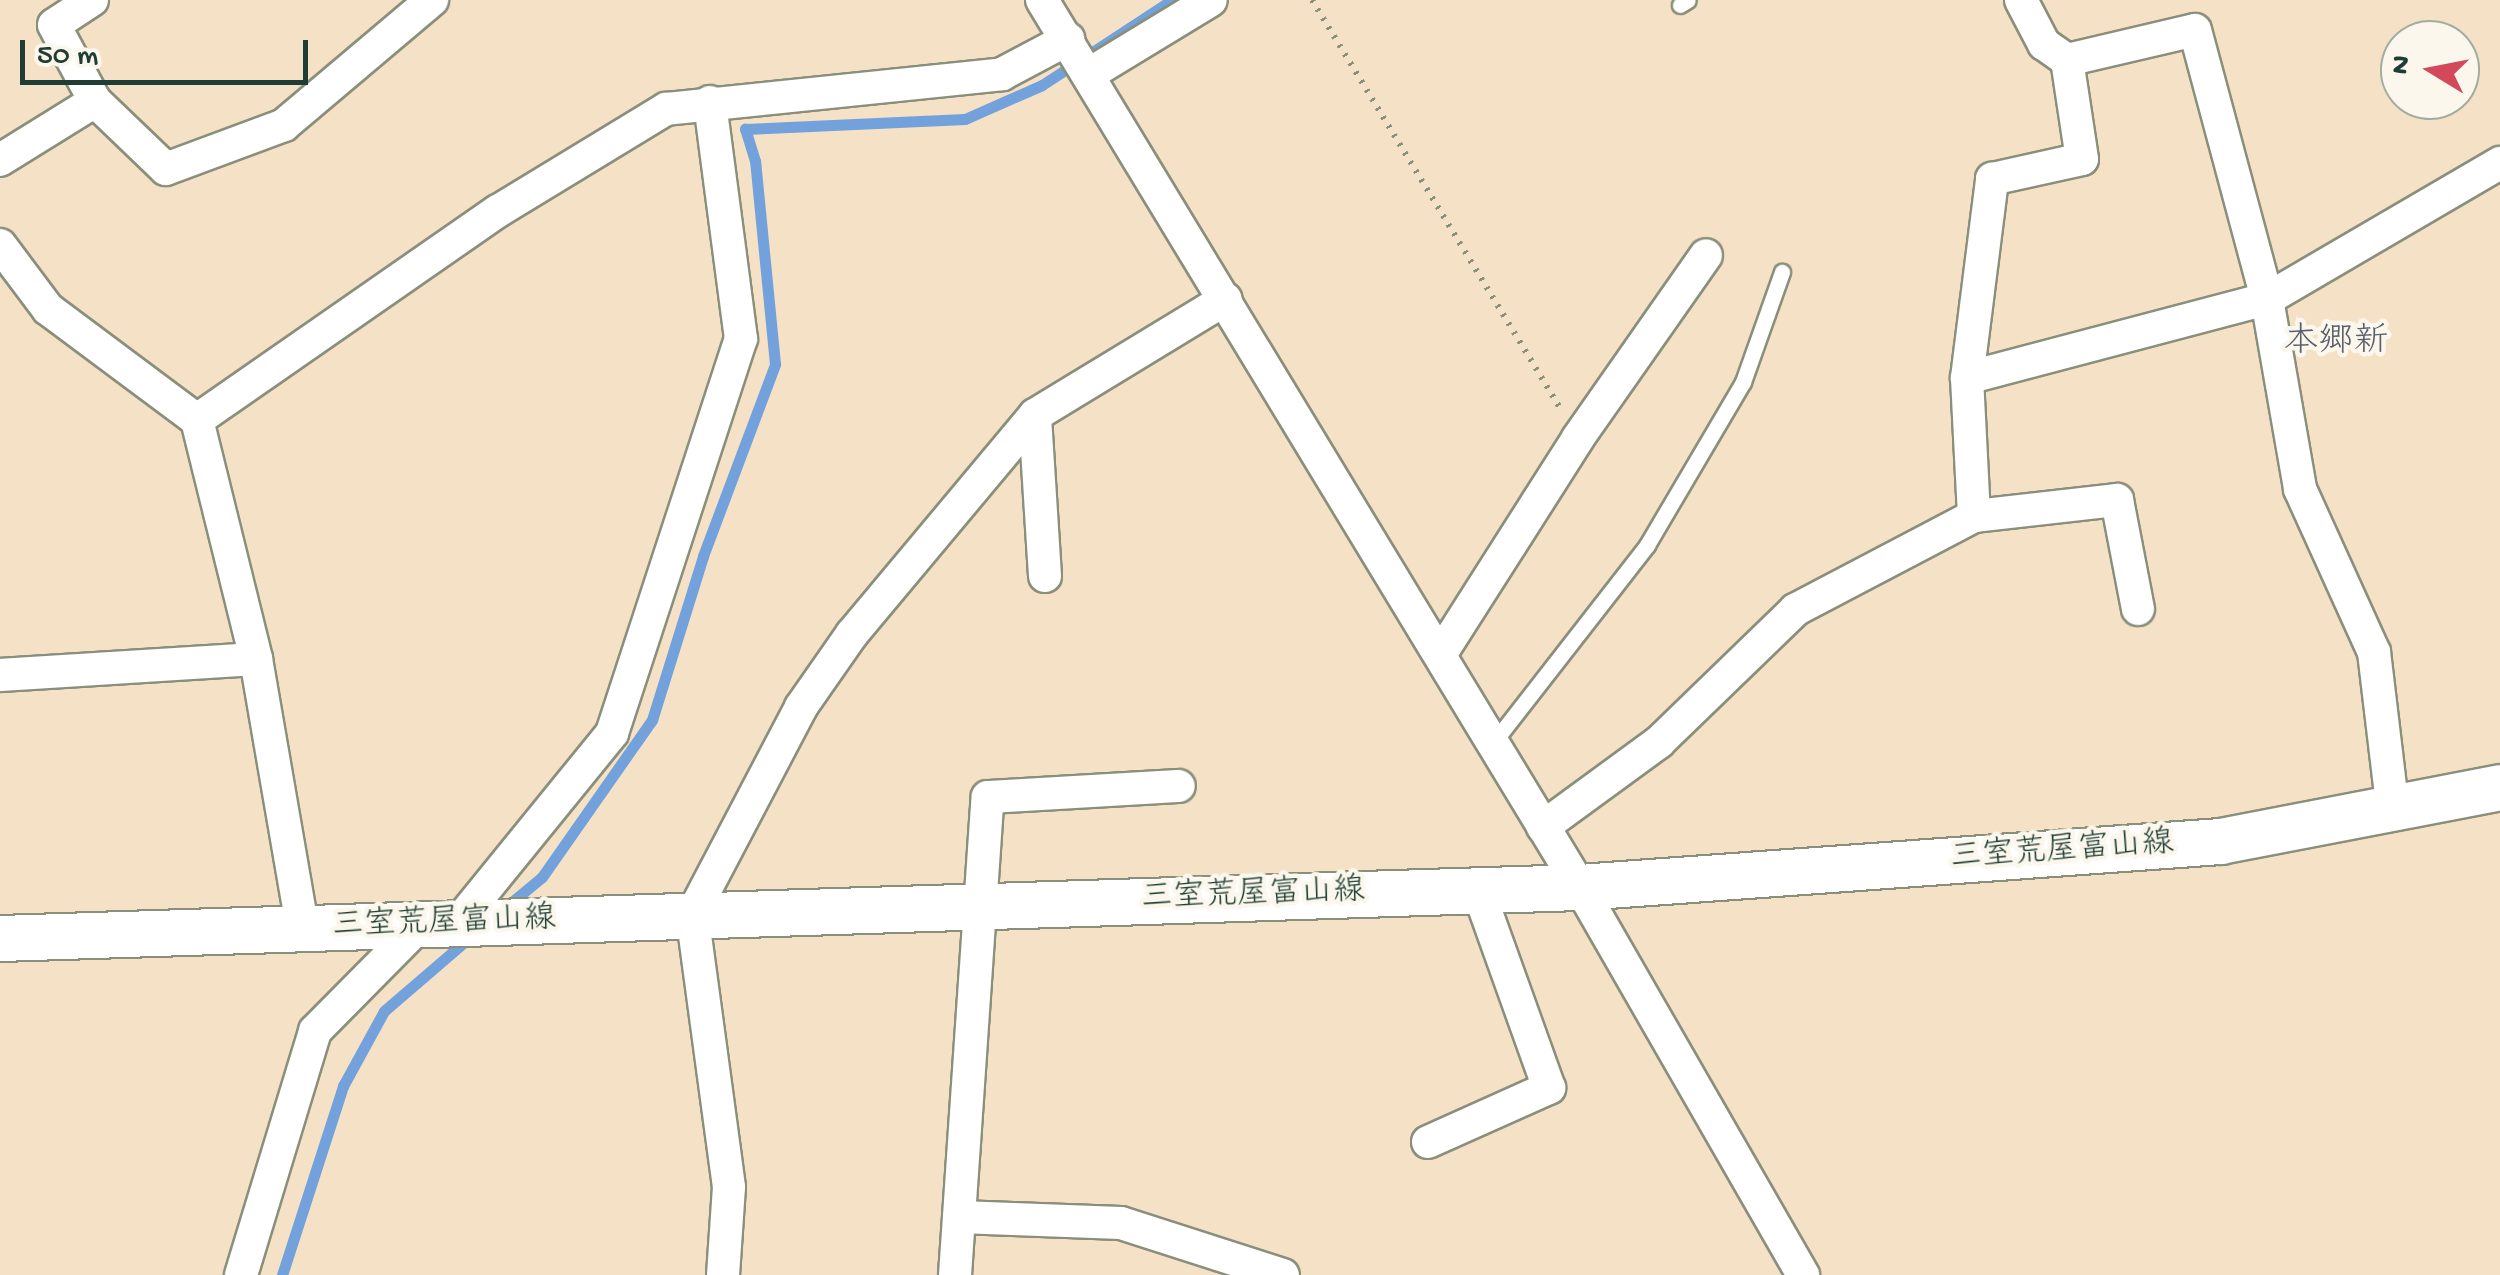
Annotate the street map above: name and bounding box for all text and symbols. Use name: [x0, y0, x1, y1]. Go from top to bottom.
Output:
scale bar: [25, 20, 312, 82]
north arrow: [2380, 20, 2480, 120]
text: 50 m: [37, 40, 98, 75]
text: N: [2384, 53, 2420, 77]
district label: 本郷新: [2284, 323, 2388, 365]
street label: 三室荒屋富山線: [1949, 825, 2175, 879]
street label: 三室荒屋富山線: [1140, 873, 1366, 919]
street label: 三室荒屋富山線: [331, 901, 557, 947]

